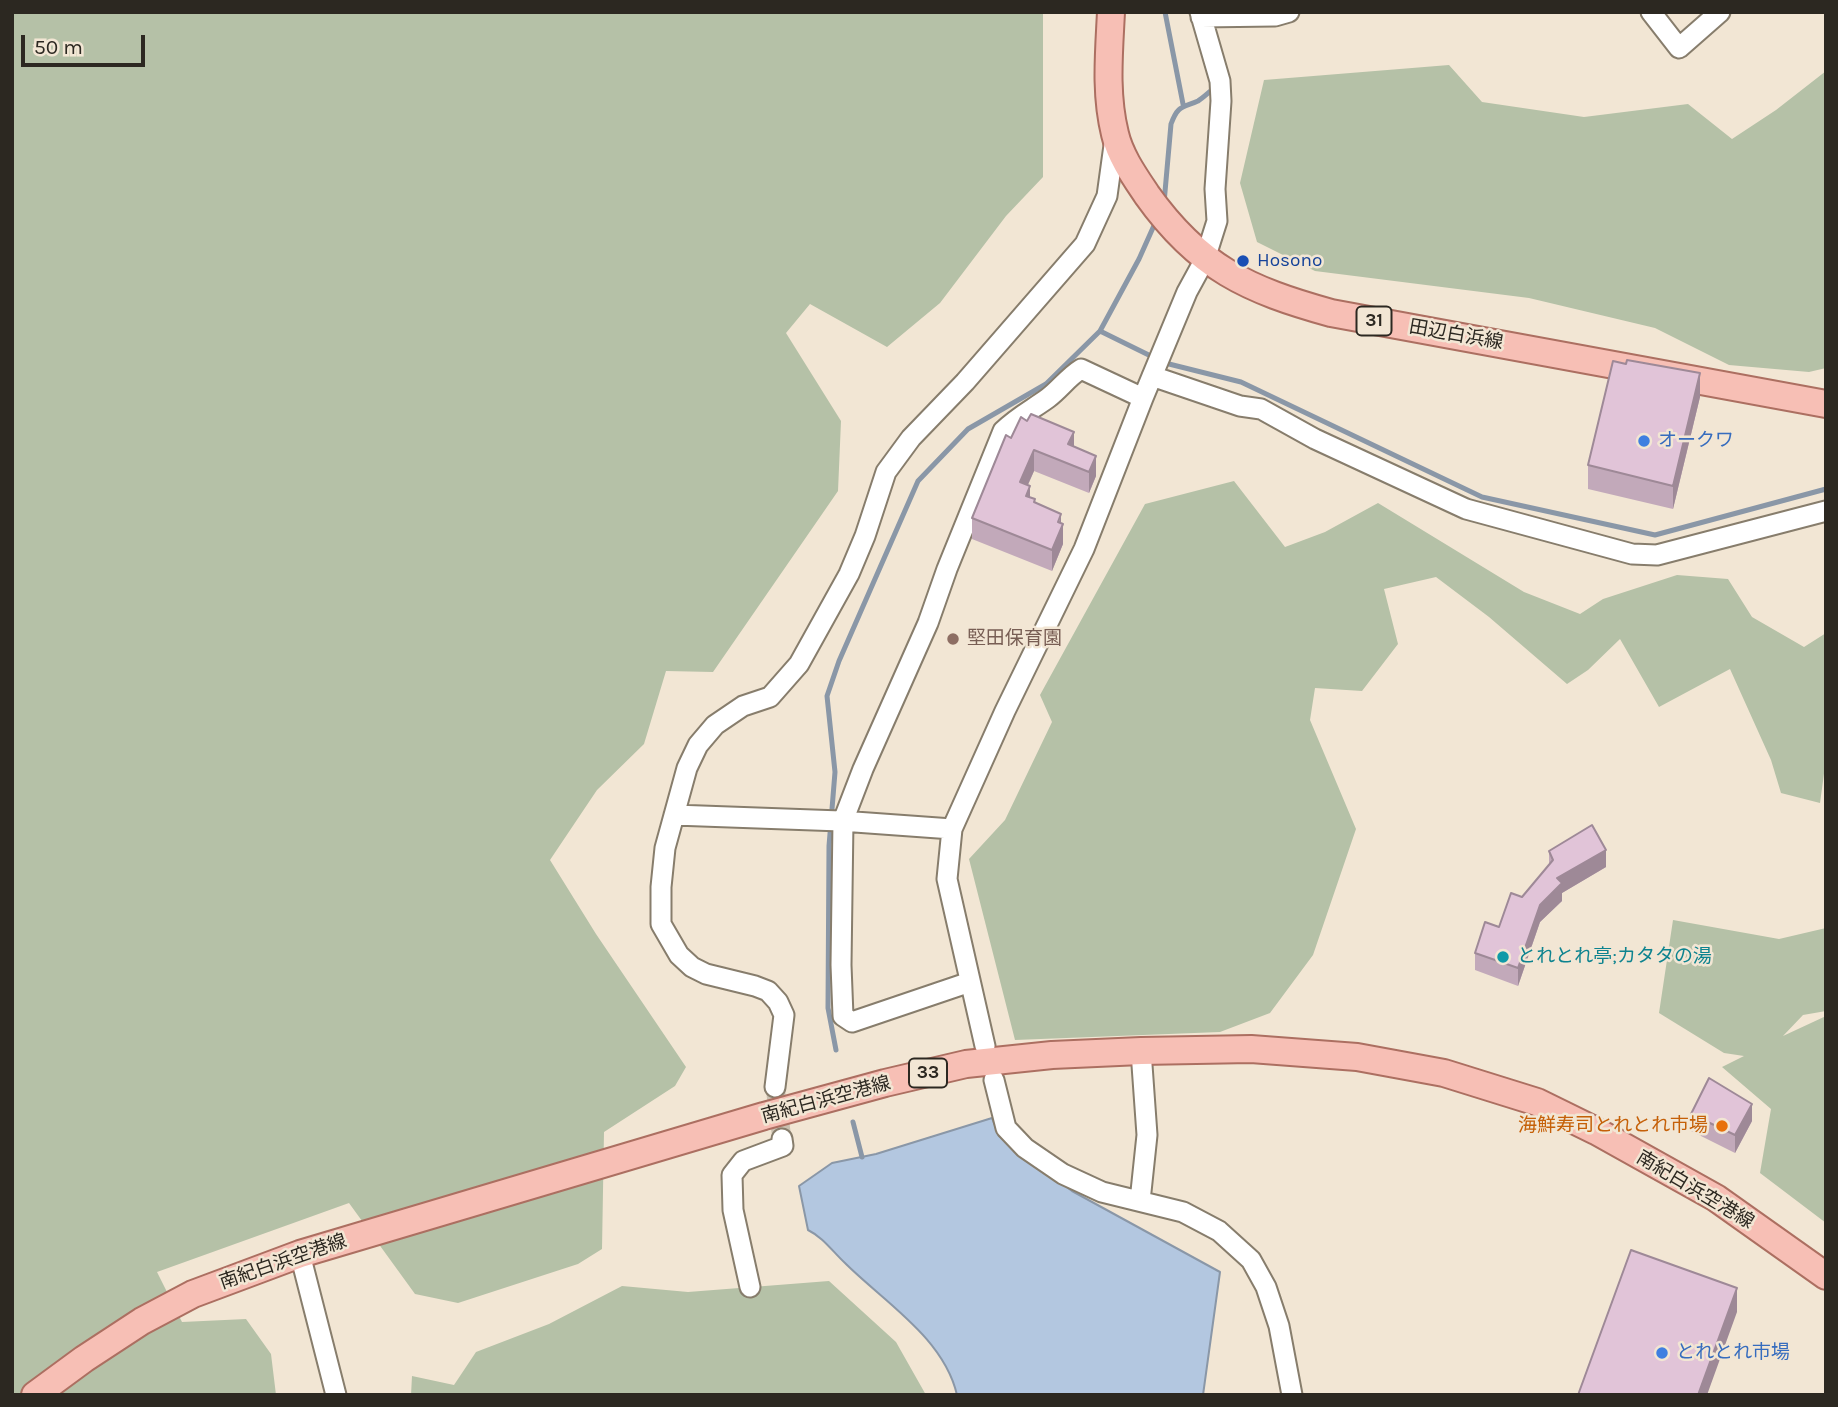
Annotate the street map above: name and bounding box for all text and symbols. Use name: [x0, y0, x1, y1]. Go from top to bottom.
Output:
scale bar: [24, 21, 149, 65]
text: 50 m: [34, 35, 83, 59]
place label: Hosono: [1257, 250, 1322, 272]
marker: Hosono: [1235, 253, 1251, 269]
road number: 31: [1356, 306, 1392, 335]
street label: 田辺白浜線: [1407, 316, 1505, 354]
place label: オークワ: [1658, 430, 1734, 452]
marker: オークワ: [1636, 433, 1652, 449]
place label: 堅田保育園: [967, 628, 1062, 650]
marker: 堅田保育園: [945, 631, 961, 647]
place label: とれとれ亭;カタタの湯: [1517, 946, 1712, 968]
marker: とれとれ亭;カタタの湯: [1495, 949, 1511, 965]
road number: 33: [909, 1058, 947, 1088]
street label: 南紀白浜空港線: [759, 1072, 893, 1128]
place label: 海鮮寿司とれとれ市場: [1518, 1115, 1708, 1137]
marker: 海鮮寿司とれとれ市場: [1714, 1118, 1730, 1134]
street label: 南紀白浜空港線: [1632, 1146, 1758, 1234]
street label: 南紀白浜空港線: [216, 1230, 350, 1294]
place label: とれとれ市場: [1676, 1342, 1790, 1364]
marker: とれとれ市場: [1654, 1345, 1670, 1361]

